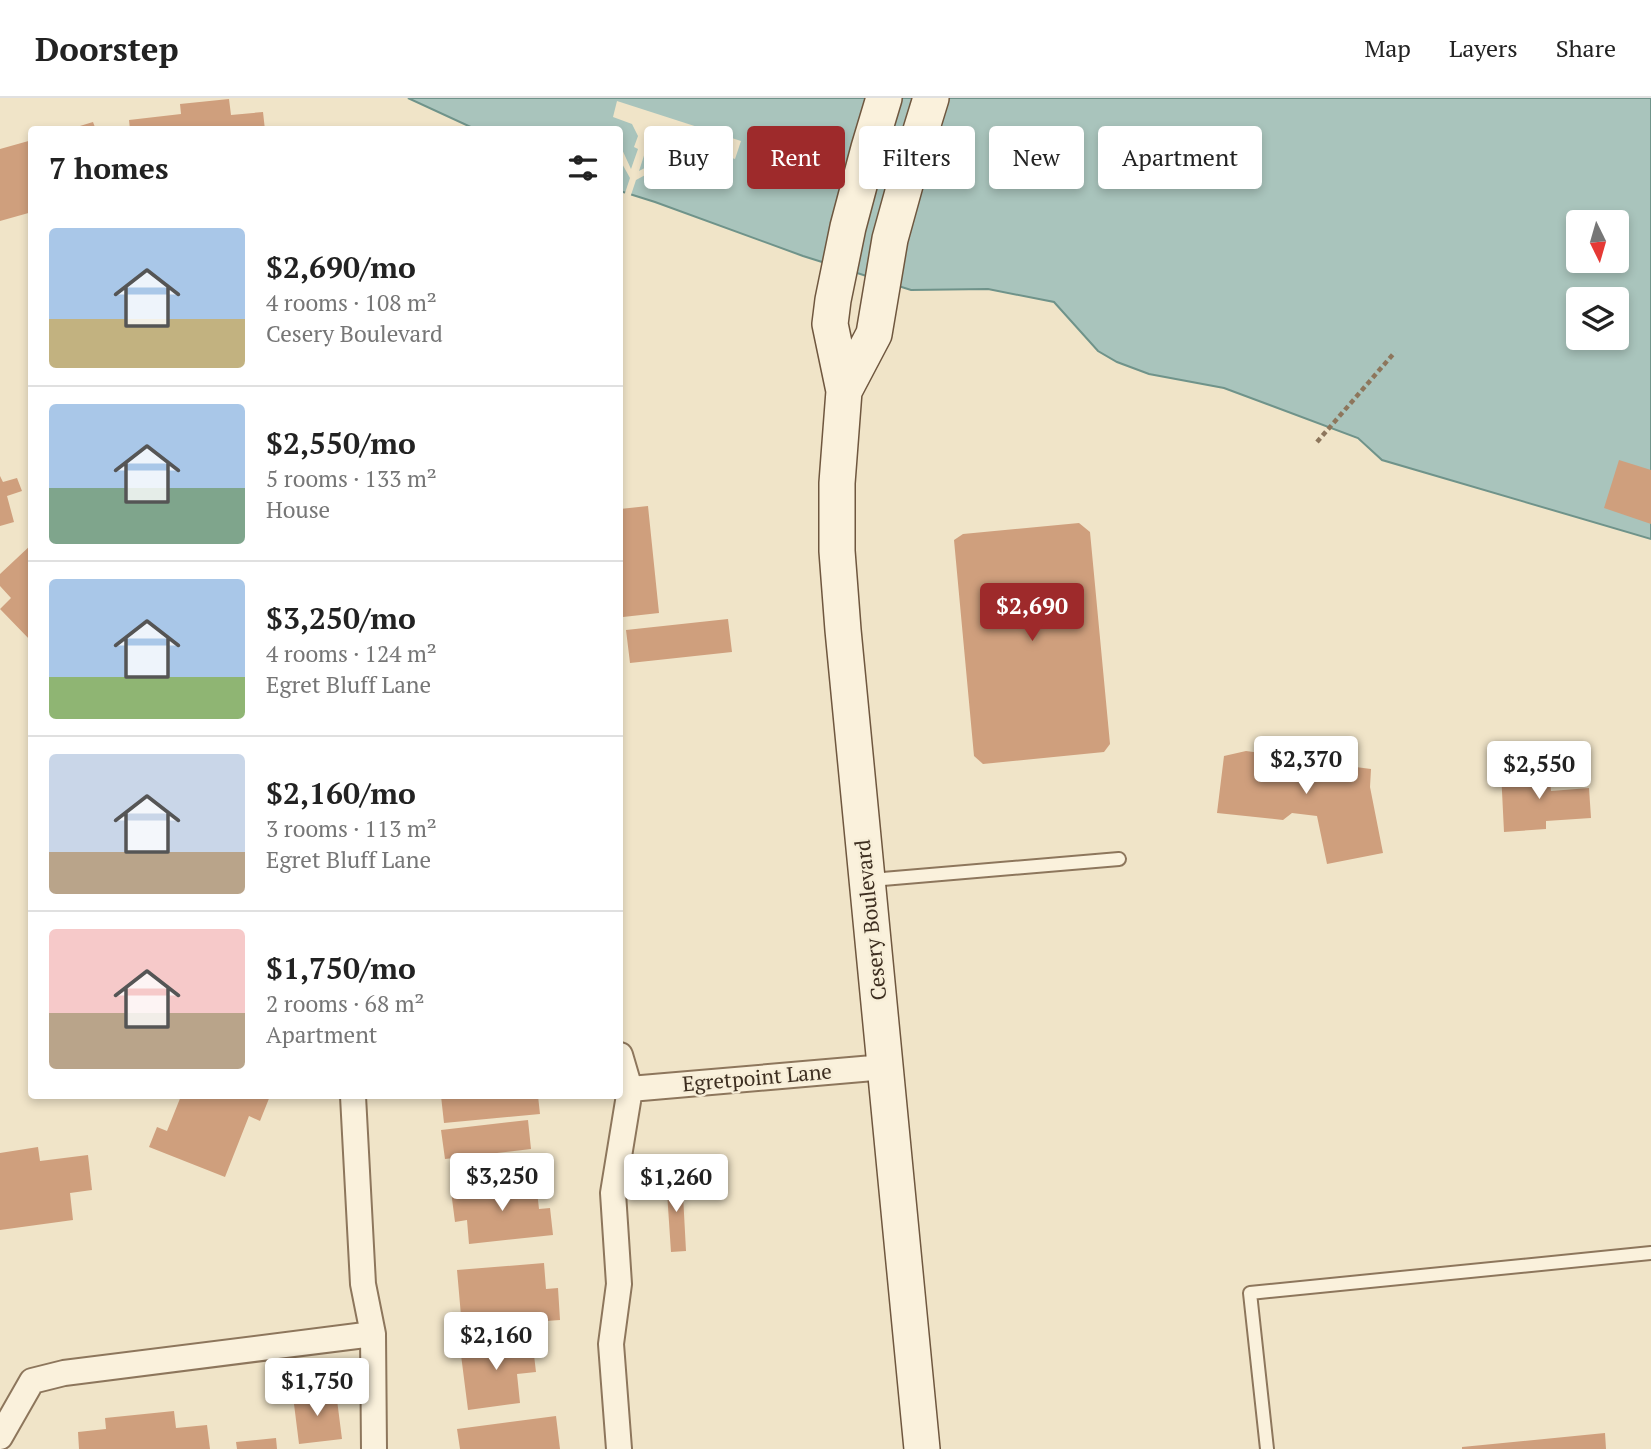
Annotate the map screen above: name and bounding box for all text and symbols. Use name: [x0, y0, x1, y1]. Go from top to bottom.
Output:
text: Doorstep: [35, 27, 179, 70]
text: Map: [1364, 32, 1411, 64]
text: Layers: [1449, 32, 1518, 64]
text: Share: [1556, 32, 1616, 64]
chip: Buy: [644, 126, 733, 189]
chip: Rent: [747, 126, 845, 189]
chip: Filters: [859, 126, 975, 189]
chip: New: [989, 126, 1084, 189]
chip: Apartment: [1098, 126, 1262, 189]
text: 7 homes: [49, 148, 168, 188]
icon: filters: [564, 149, 602, 187]
north arrow: [1566, 210, 1629, 273]
map controls: [1566, 210, 1629, 350]
text: $2,690/mo: [266, 247, 416, 287]
icon: home: [105, 256, 189, 340]
text: 4 rooms · 108 m²: [266, 287, 437, 318]
button: layers: [1566, 287, 1629, 350]
text: Cesery Boulevard: [266, 318, 443, 349]
text: $2,550/mo: [266, 423, 416, 463]
icon: home: [105, 432, 189, 516]
text: 5 rooms · 133 m²: [266, 463, 437, 494]
text: House: [266, 494, 330, 525]
pin: $2,690: [975, 584, 1089, 643]
text: $2,690: [996, 590, 1068, 621]
text: $3,250/mo: [266, 598, 416, 638]
icon: home: [105, 607, 189, 691]
text: 4 rooms · 124 m²: [266, 638, 437, 669]
text: Egret Bluff Lane: [266, 669, 431, 700]
pin: $2,370: [1249, 736, 1363, 796]
pin: $2,550: [1482, 742, 1596, 801]
text: $2,370: [1270, 743, 1342, 774]
text: $2,550: [1503, 748, 1575, 779]
text: $2,160/mo: [266, 773, 416, 813]
icon: home: [105, 782, 189, 866]
text: 3 rooms · 113 m²: [266, 813, 437, 844]
street label: Cesery Boulevard: [848, 838, 892, 1002]
text: Egret Bluff Lane: [266, 844, 431, 875]
text: $1,750/mo: [266, 948, 416, 988]
icon: home: [105, 957, 189, 1041]
text: 2 rooms · 68 m²: [266, 988, 425, 1019]
text: Apartment: [266, 1019, 377, 1050]
street label: Egretpoint Lane: [681, 1057, 833, 1097]
pin: $3,250: [445, 1154, 559, 1213]
pin: $1,260: [619, 1154, 733, 1214]
text: $3,250: [466, 1160, 538, 1191]
text: $1,260: [640, 1161, 712, 1192]
pin: $2,160: [439, 1312, 553, 1372]
text: $2,160: [460, 1319, 532, 1350]
pin: $1,750: [260, 1358, 374, 1418]
text: $1,750: [281, 1365, 353, 1396]

